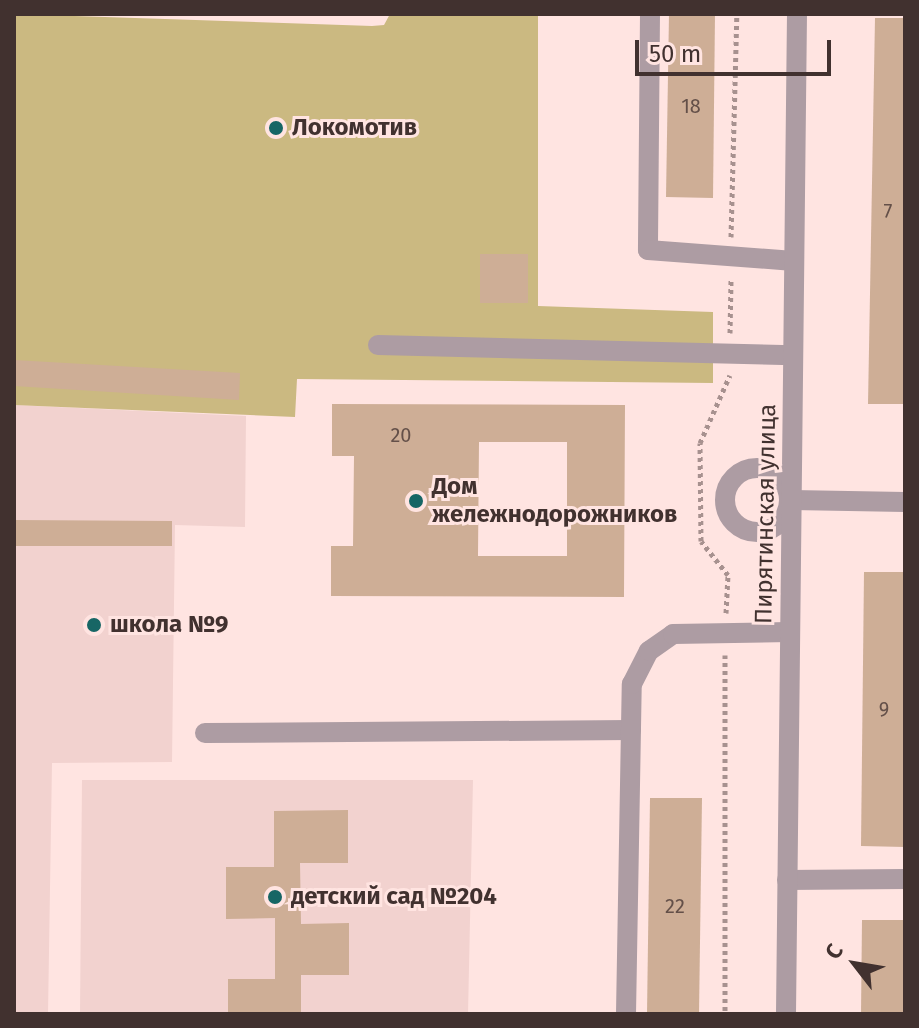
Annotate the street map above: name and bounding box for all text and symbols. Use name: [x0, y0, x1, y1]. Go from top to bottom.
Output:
scale bar: [639, 24, 835, 74]
text: 50 m: [649, 40, 701, 68]
house number: 18: [681, 94, 701, 118]
place label: Локомотив: [292, 114, 417, 142]
marker: Локомотив: [267, 119, 285, 137]
house number: 7: [884, 199, 892, 223]
street label: Пирятинская улица: [750, 404, 782, 624]
house number: 20: [390, 423, 412, 447]
place label: Дом жележнодорожников: [432, 473, 677, 529]
marker: Дом жележнодорожников: [407, 492, 425, 510]
place label: школа №9: [110, 611, 229, 639]
marker: школа №9: [85, 616, 103, 634]
house number: 9: [879, 697, 889, 721]
place label: детский сад №204: [291, 883, 497, 911]
marker: детский сад №204: [266, 888, 284, 906]
house number: 22: [665, 894, 685, 918]
north arrow: [815, 924, 895, 1004]
text: С: [819, 939, 849, 964]

